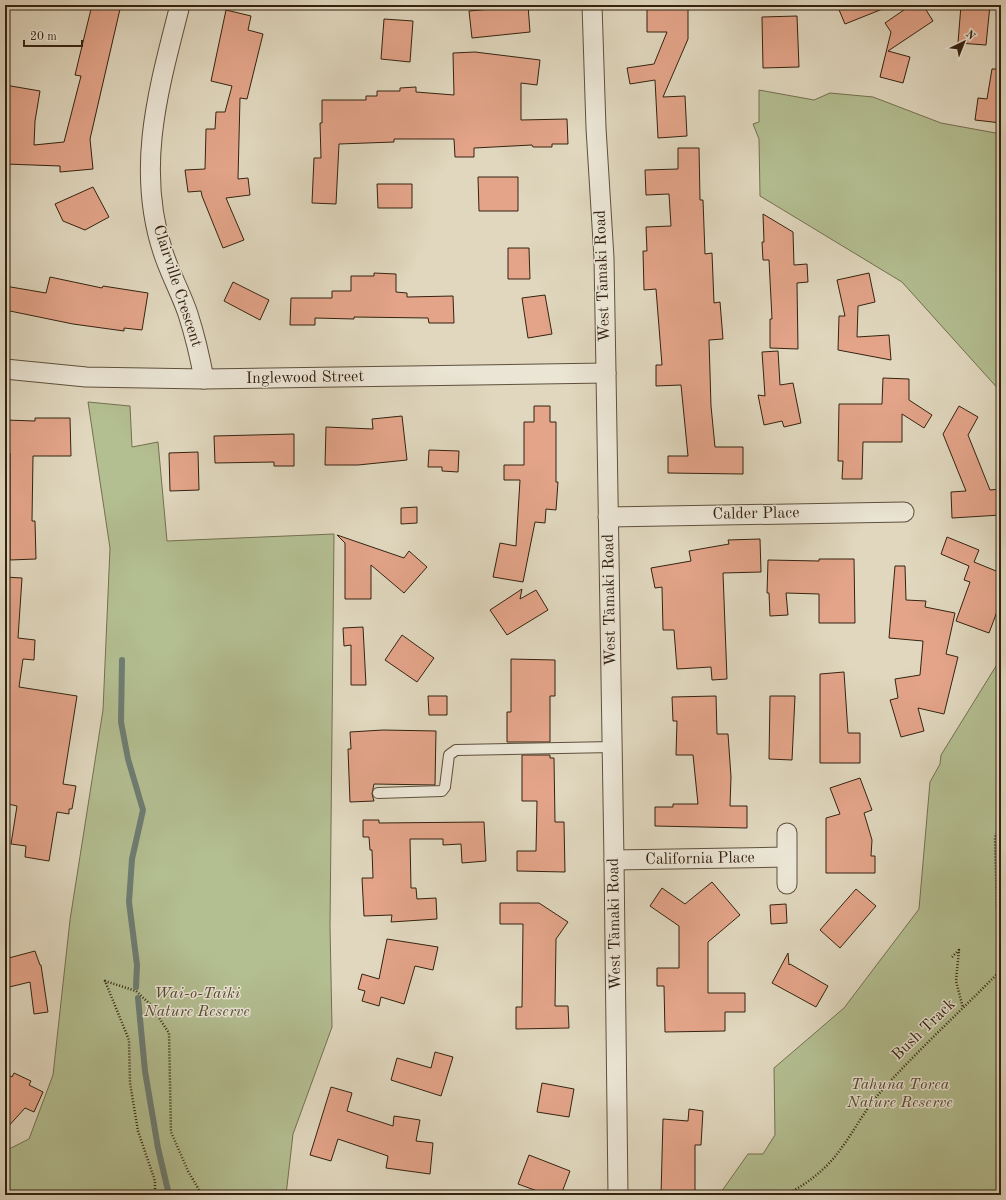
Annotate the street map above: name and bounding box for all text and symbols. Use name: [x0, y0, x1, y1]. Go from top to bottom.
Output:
scale bar: [24, 22, 82, 48]
north arrow: [944, 22, 984, 62]
text: N: [963, 29, 977, 43]
text: 20 m: [30, 31, 57, 43]
street label: West Tāmaki Road: [593, 210, 613, 342]
street label: Clairville Crescent: [150, 223, 204, 349]
street label: Inglewood Street: [246, 369, 365, 387]
street label: Calder Place: [712, 505, 800, 523]
street label: West Tāmaki Road: [601, 534, 619, 666]
street label: California Place: [645, 850, 755, 868]
street label: West Tāmaki Road: [606, 858, 624, 990]
park label: Wai-o-Taiki Nature Reserve: [143, 986, 250, 1020]
street label: Bush Track: [889, 996, 959, 1064]
park label: Tahuna Torea Nature Reserve: [846, 1077, 953, 1111]

